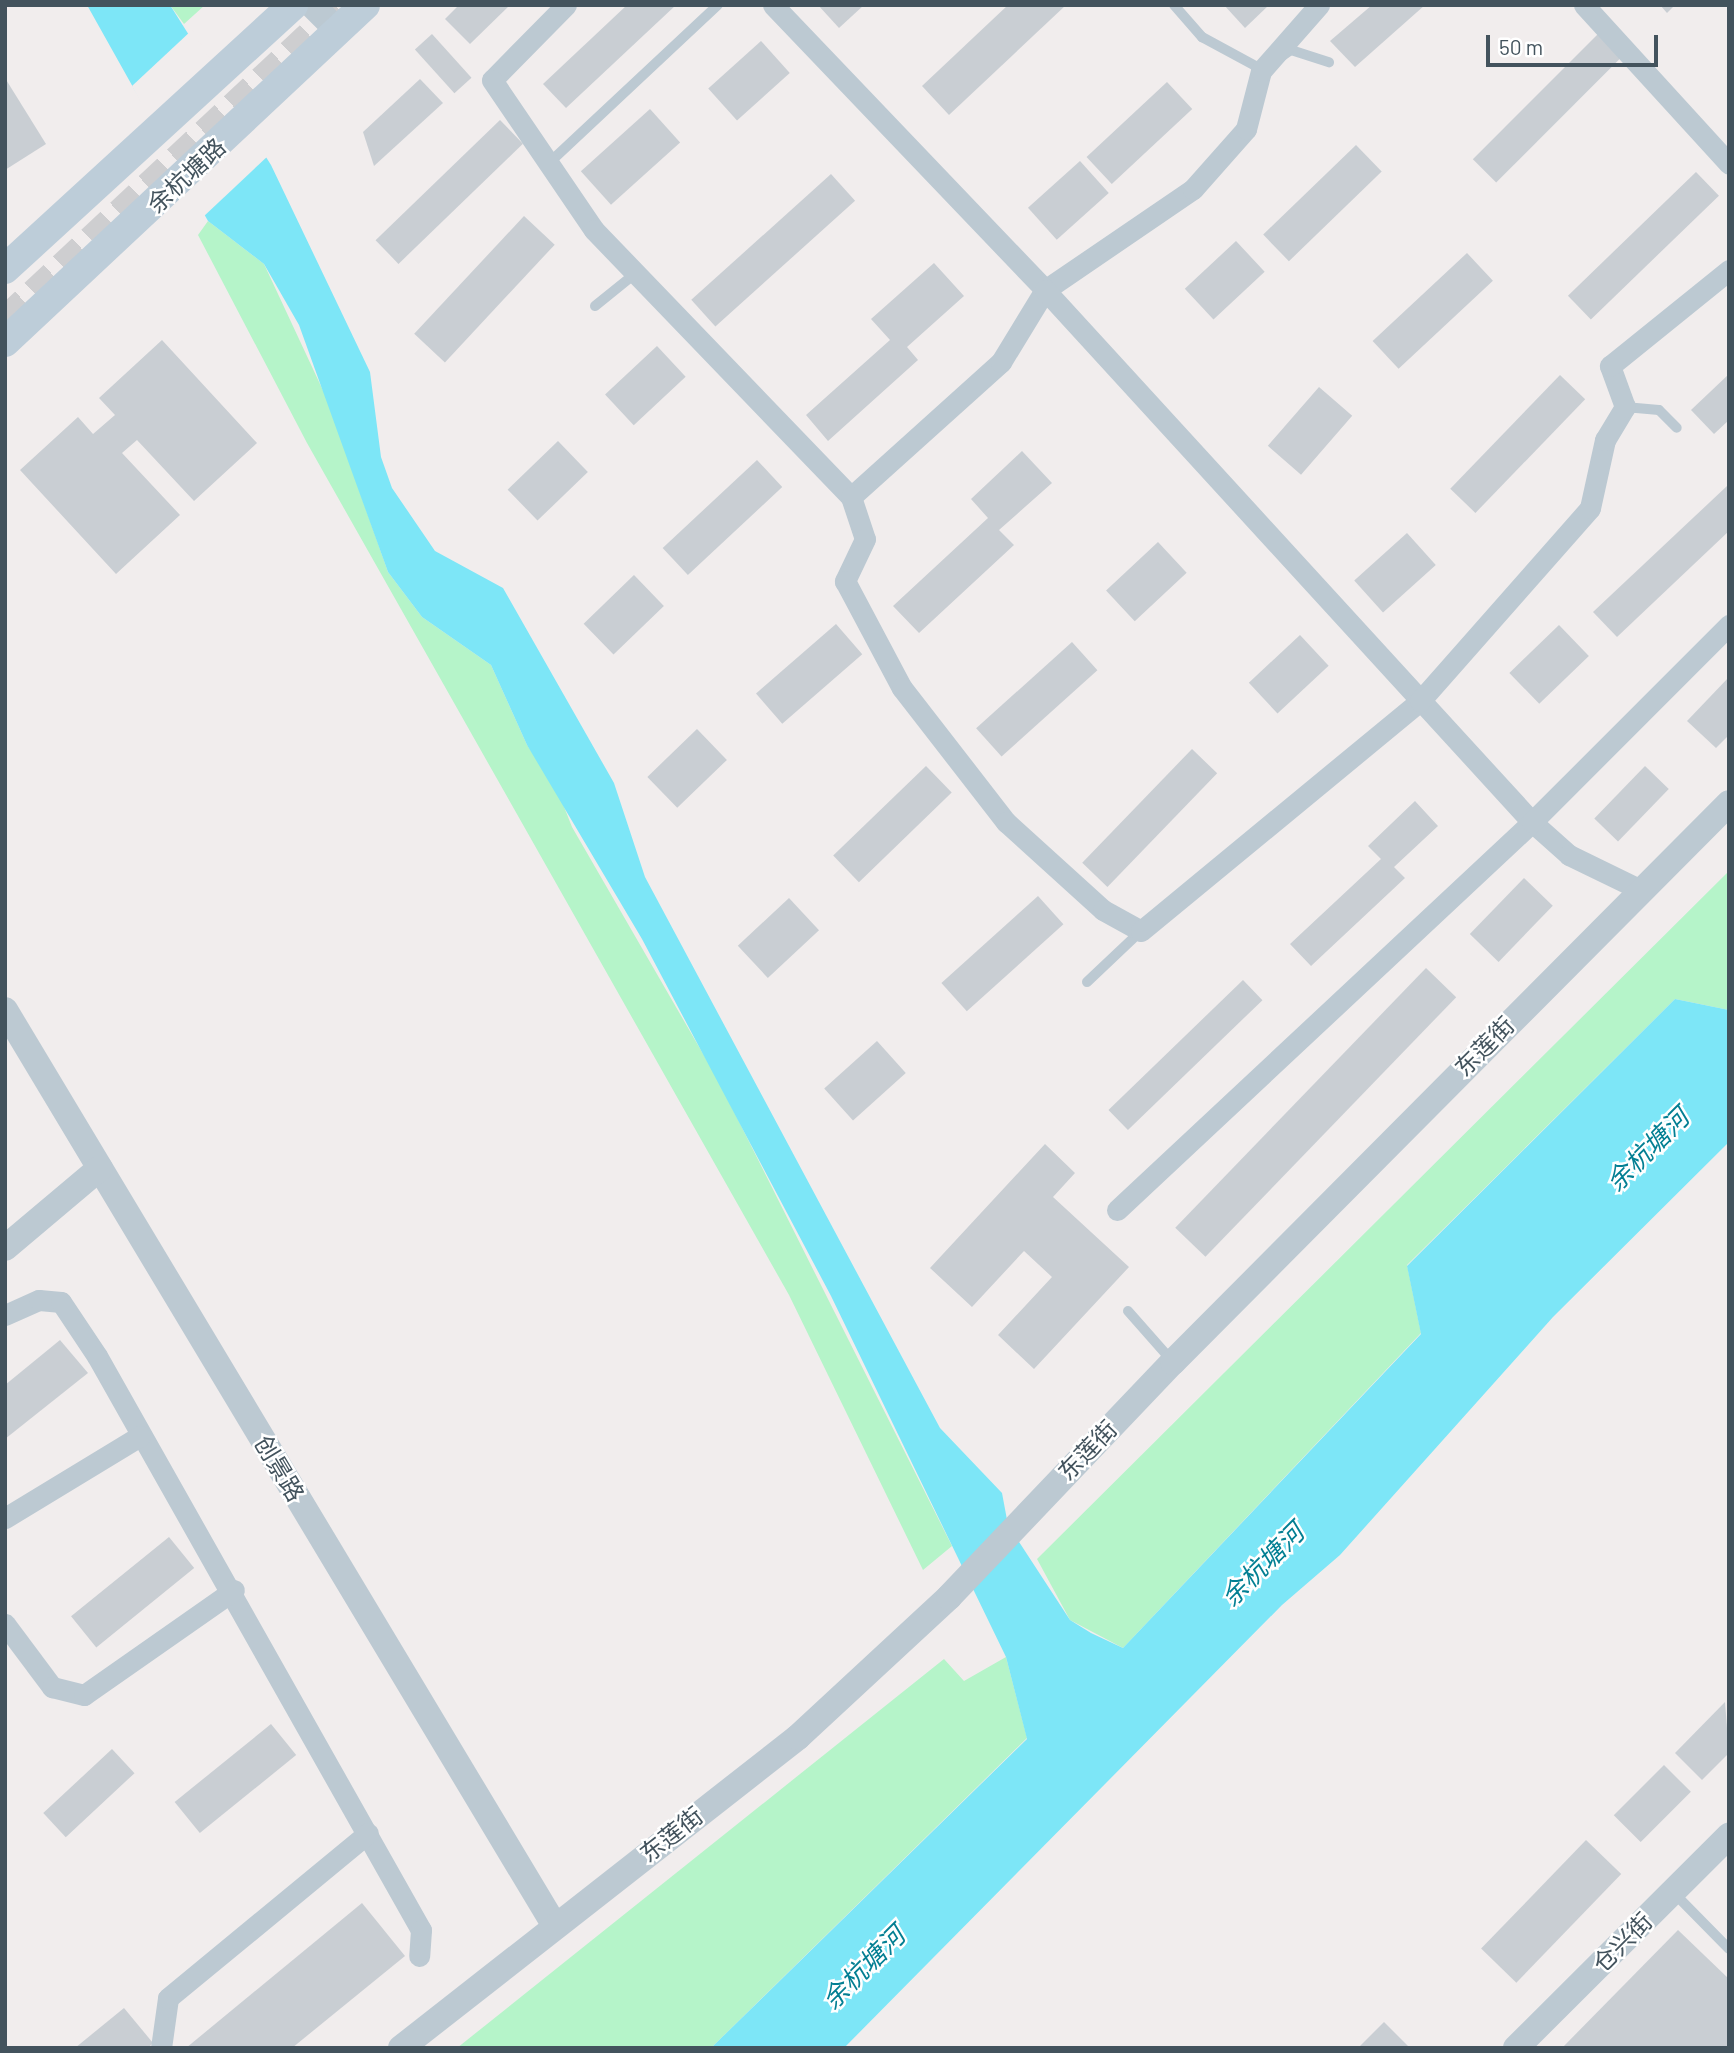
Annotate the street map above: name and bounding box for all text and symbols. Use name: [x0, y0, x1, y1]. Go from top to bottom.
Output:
scale bar: [1489, 21, 1660, 65]
text: 50 m: [1499, 34, 1543, 59]
street label: 余杭塘路: [141, 132, 231, 218]
street label: 东莲街: [1448, 1010, 1520, 1082]
water label: 余杭塘河: [1599, 1101, 1695, 1197]
street label: 东莲街: [1052, 1414, 1122, 1486]
street label: 创景路: [249, 1430, 311, 1506]
water label: 余杭塘河: [1214, 1516, 1310, 1612]
street label: 东莲街: [634, 1800, 708, 1868]
street label: 仓兴街: [1586, 1906, 1658, 1978]
water label: 余杭塘河: [815, 1919, 911, 2015]

